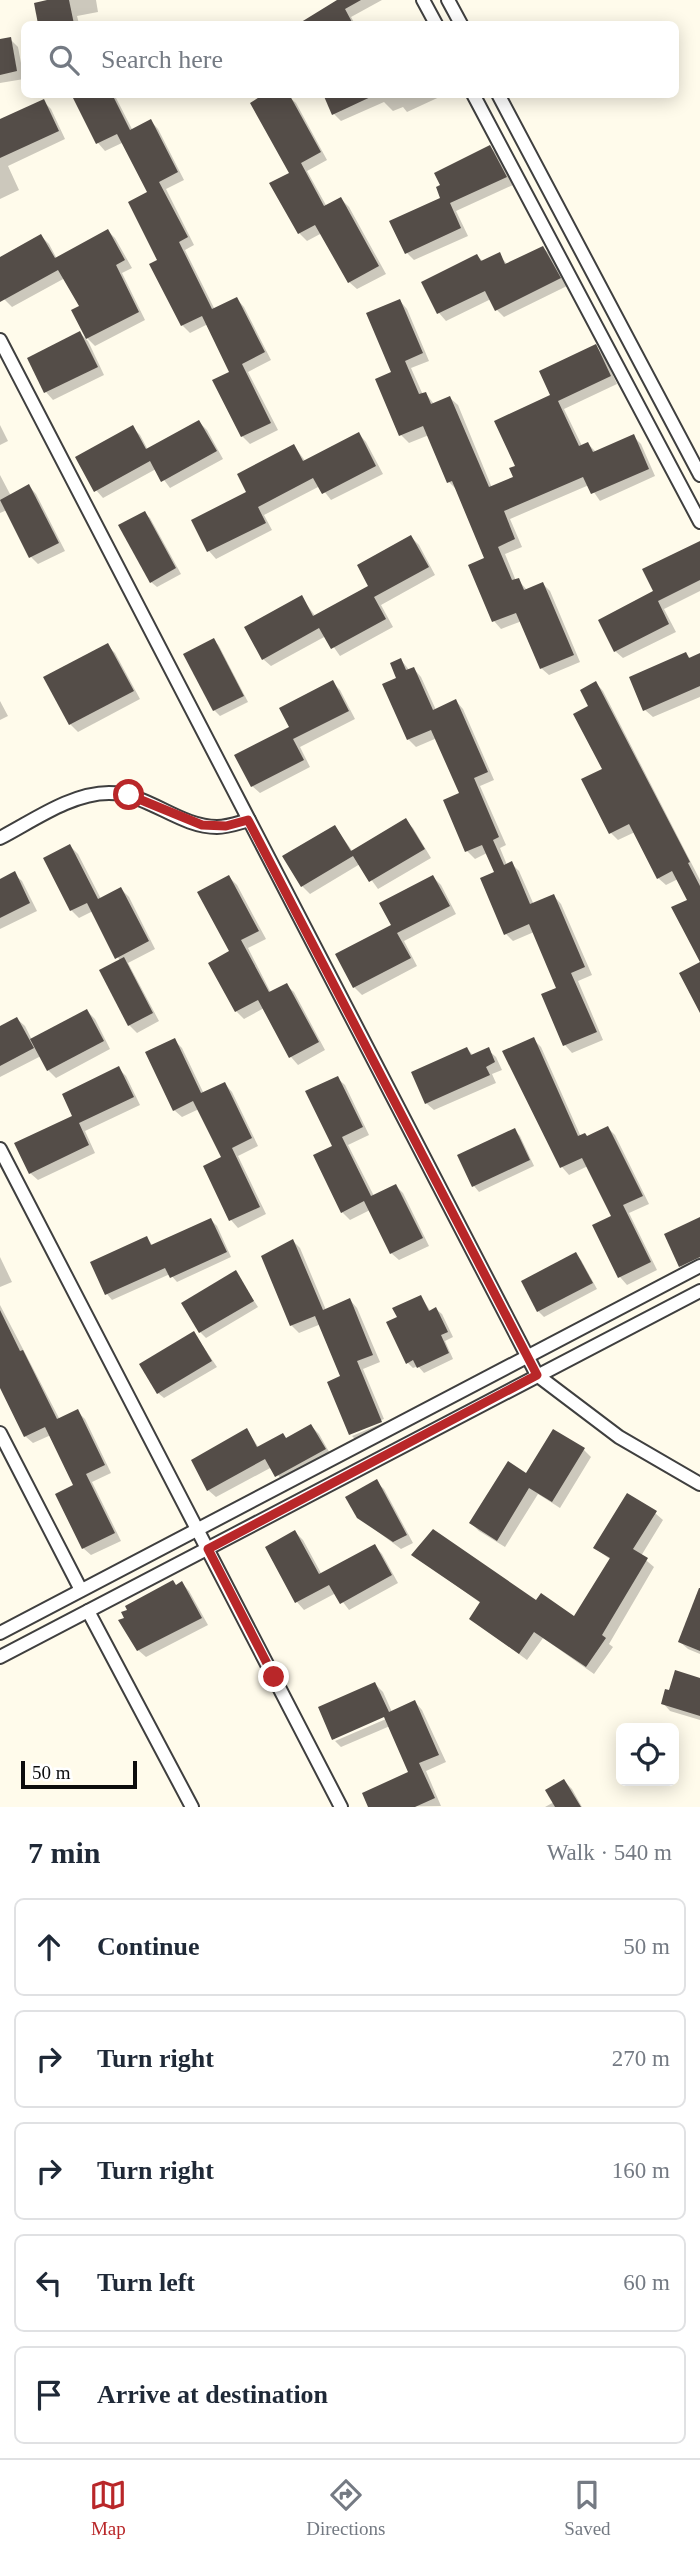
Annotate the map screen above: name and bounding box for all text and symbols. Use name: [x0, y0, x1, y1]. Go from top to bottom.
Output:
search box: [21, 21, 679, 98]
icon: search: [45, 41, 83, 79]
text: Search here: [101, 45, 223, 74]
route start: [113, 779, 144, 810]
route end: [258, 1661, 289, 1692]
map controls: [616, 1723, 679, 1786]
button: locate: [616, 1723, 679, 1786]
scale bar: [21, 1758, 136, 1790]
text: 50 m: [32, 1762, 71, 1783]
text: 7 min: [28, 1836, 101, 1869]
text: Walk · 540 m: [547, 1840, 672, 1865]
icon: ahead: [30, 1928, 68, 1966]
text: Continue: [97, 1932, 200, 1961]
text: 50 m: [623, 1934, 670, 1959]
icon: right: [30, 2040, 68, 2078]
text: Turn right: [97, 2044, 214, 2073]
text: 270 m: [612, 2046, 670, 2071]
icon: right: [30, 2152, 68, 2190]
text: Turn right: [97, 2156, 214, 2185]
text: 160 m: [612, 2158, 670, 2183]
icon: left: [30, 2264, 68, 2302]
text: Turn left: [97, 2268, 195, 2297]
text: 60 m: [623, 2270, 670, 2295]
icon: arrive: [30, 2376, 68, 2414]
text: Arrive at destination: [97, 2380, 328, 2409]
tab: Map: [89, 2476, 127, 2540]
tab: Directions: [306, 2476, 385, 2540]
tab: Saved: [564, 2476, 611, 2540]

